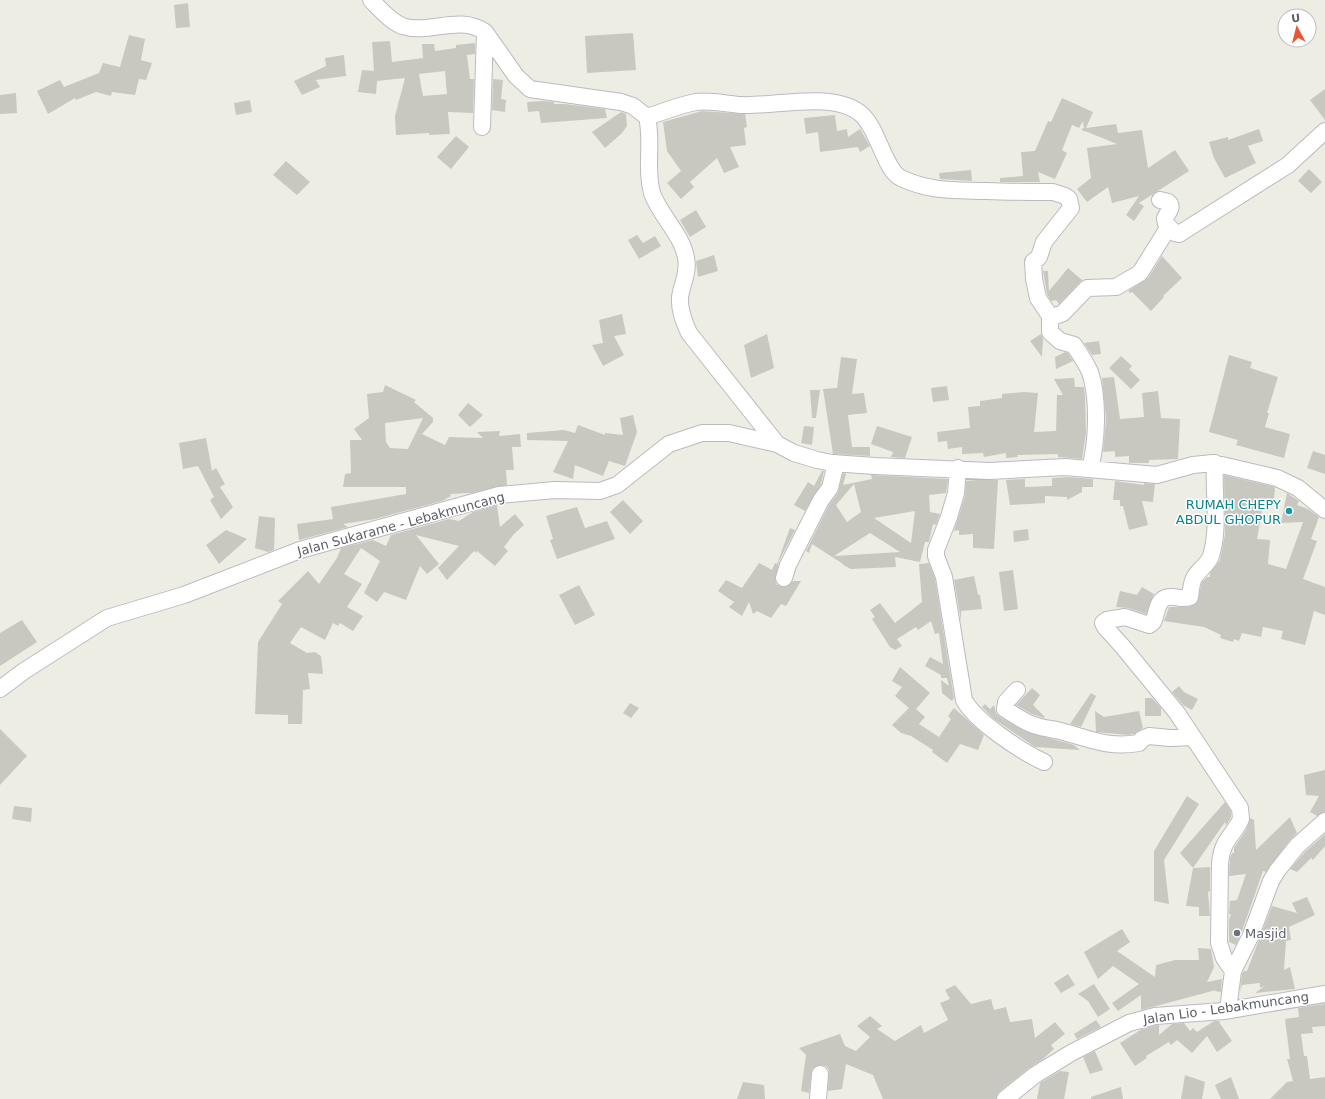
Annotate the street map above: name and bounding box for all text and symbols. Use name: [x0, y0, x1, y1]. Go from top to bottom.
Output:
north arrow: [1277, 8, 1317, 48]
text: U: [1291, 12, 1301, 26]
street label: Jalan Sukarame - Lebakmuncang: [295, 489, 506, 559]
place label: RUMAH CHEPY ABDUL GHOPUR: [1176, 497, 1281, 527]
marker: RUMAH CHEPY ABDUL GHOPUR: [1284, 506, 1294, 516]
place label: Masjid: [1245, 926, 1286, 941]
marker: Masjid: [1232, 928, 1242, 938]
street label: Jalan Lio - Lebakmuncang: [1141, 989, 1310, 1027]

